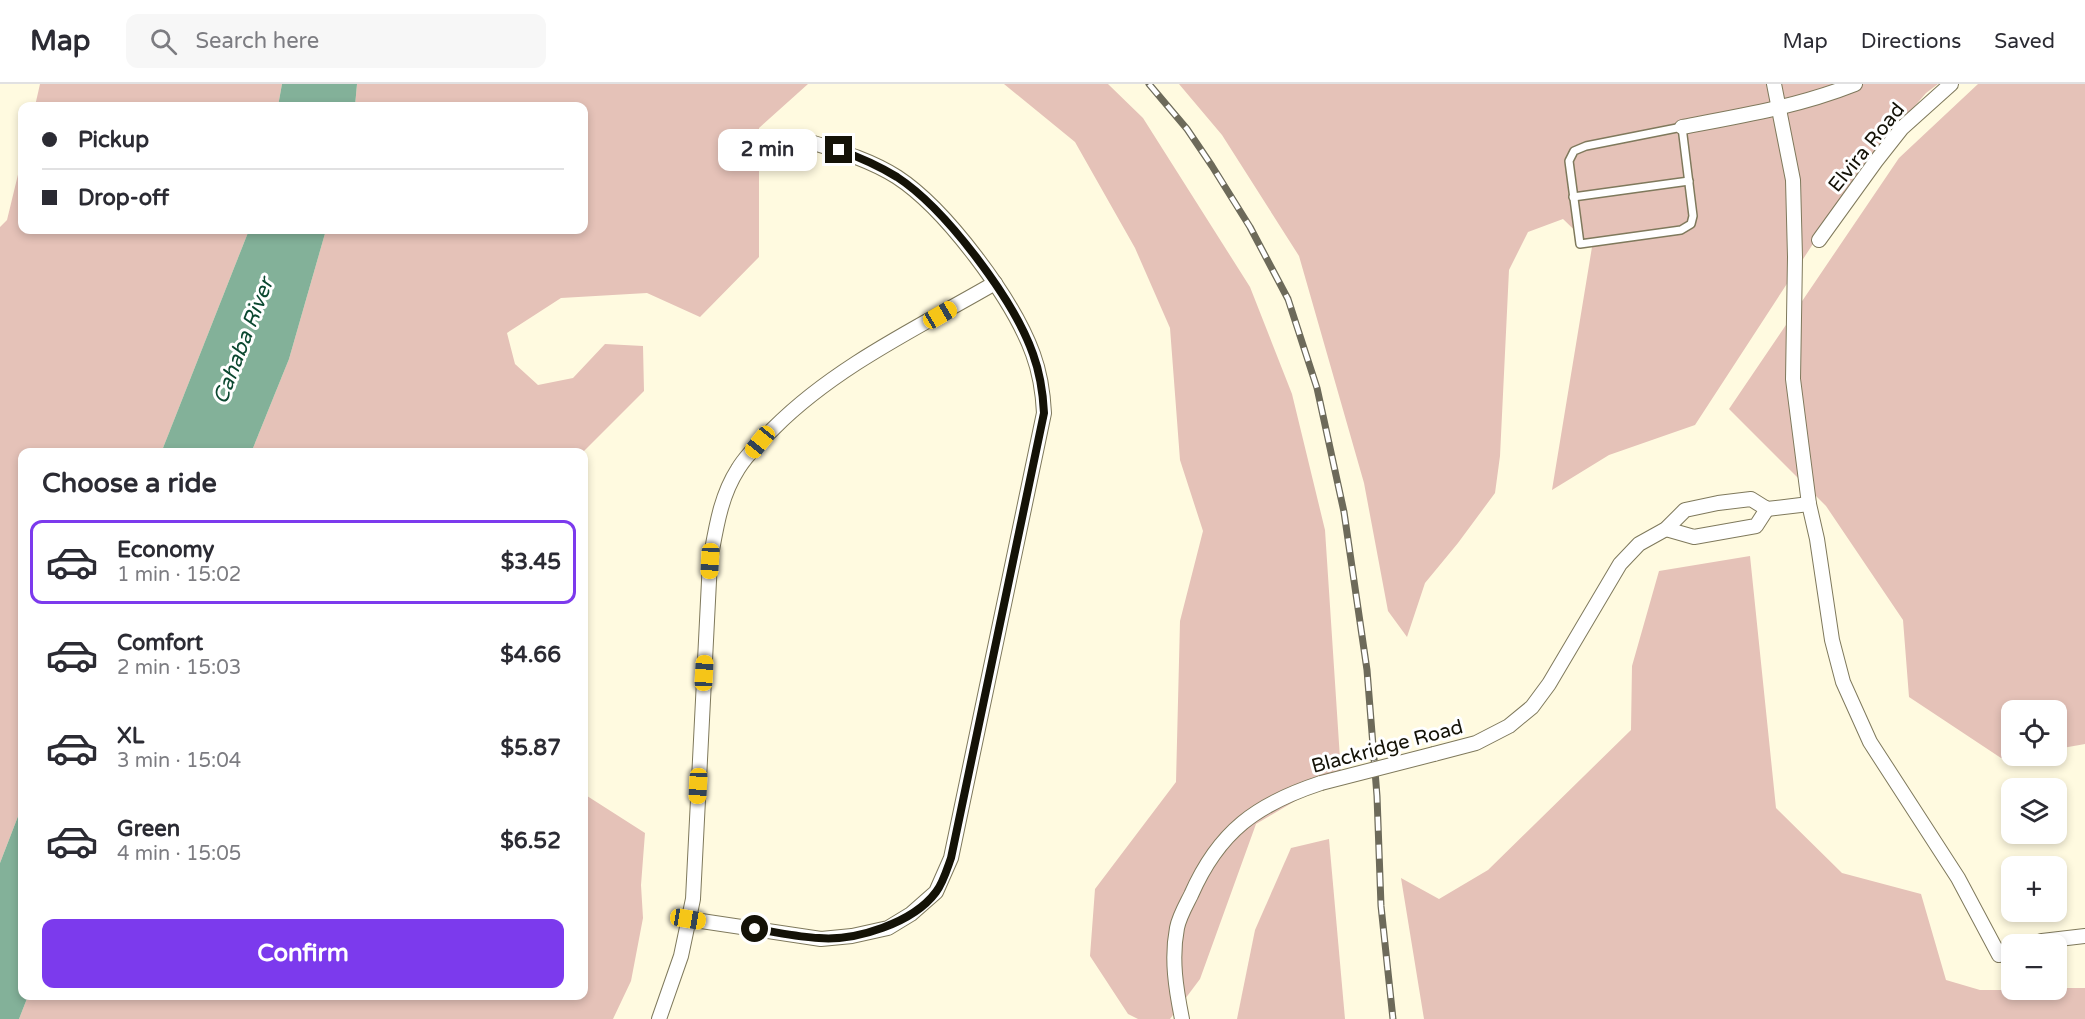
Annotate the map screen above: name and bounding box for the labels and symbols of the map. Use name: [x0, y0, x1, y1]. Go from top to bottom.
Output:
street label: Elvira Road: [1824, 98, 1910, 197]
callout: 2 min: [719, 129, 818, 171]
route end: [825, 136, 852, 163]
water label: Cahaba River: [208, 272, 280, 408]
car: [920, 298, 960, 332]
car: [742, 422, 778, 462]
car: [700, 543, 720, 579]
car: [694, 655, 714, 691]
street label: Blackridge Road: [1309, 715, 1466, 779]
car: [688, 768, 708, 804]
car: [669, 907, 707, 931]
route start: [741, 915, 768, 942]

